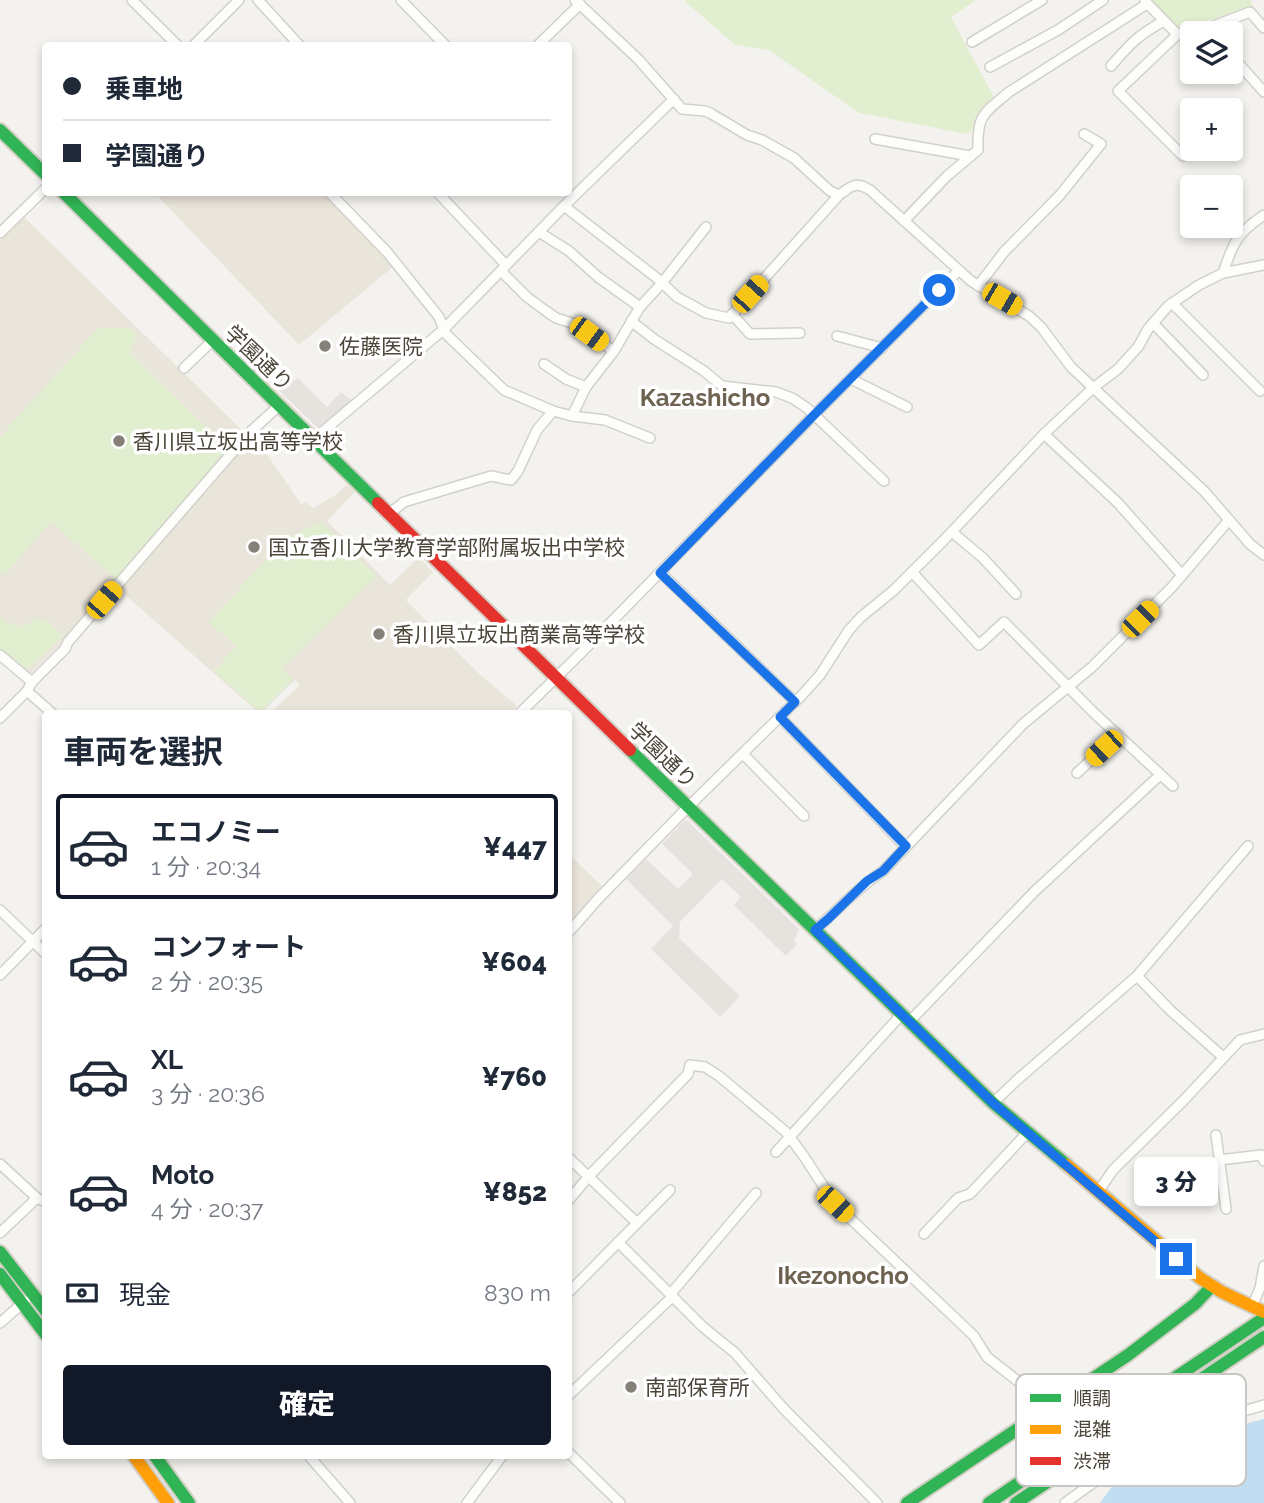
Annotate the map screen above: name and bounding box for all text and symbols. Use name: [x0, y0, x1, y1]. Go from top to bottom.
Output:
map controls: [1180, 21, 1243, 238]
button: layers: [1180, 21, 1243, 84]
text: 乗車地: [105, 74, 183, 104]
button: +: [1180, 98, 1243, 161]
text: 学園通り: [105, 141, 209, 171]
button: −: [1180, 175, 1243, 238]
car: [729, 271, 772, 317]
route start: [923, 274, 955, 306]
car: [979, 279, 1026, 319]
car: [566, 313, 613, 355]
street label: 学園通り: [220, 320, 298, 396]
place label: 佐藤医院: [339, 334, 423, 359]
marker: 佐藤医院: [317, 338, 333, 354]
district label: Kazashicho: [640, 383, 770, 412]
place label: 香川県立坂出高等学校: [133, 429, 343, 454]
marker: 香川県立坂出高等学校: [111, 433, 127, 449]
place label: 国立香川大学教育学部附属坂出中学校: [268, 535, 625, 560]
marker: 国立香川大学教育学部附属坂出中学校: [246, 539, 262, 555]
car: [83, 577, 126, 623]
car: [1118, 597, 1163, 641]
place label: 香川県立坂出商業高等学校: [393, 622, 645, 647]
marker: 香川県立坂出商業高等学校: [371, 626, 387, 642]
street label: 学園通り: [624, 717, 702, 793]
car: [1082, 726, 1127, 770]
text: 車両を選択: [63, 733, 223, 770]
icon: car: [67, 815, 130, 878]
text: エコノミー: [151, 817, 281, 847]
text: ¥447: [483, 832, 547, 862]
text: 1 分 · 20:34: [151, 853, 261, 880]
icon: car: [67, 930, 130, 993]
text: コンフォート: [151, 932, 306, 962]
text: ¥604: [481, 947, 547, 977]
text: 2 分 · 20:35: [151, 968, 263, 995]
icon: car: [67, 1045, 130, 1108]
text: XL: [151, 1045, 183, 1075]
text: ¥760: [481, 1062, 547, 1092]
text: 3 分 · 20:36: [151, 1080, 265, 1107]
callout: 3 分: [1134, 1158, 1218, 1206]
icon: car: [67, 1160, 130, 1223]
text: Moto: [151, 1160, 214, 1190]
text: 3 分: [1155, 1168, 1197, 1195]
text: ¥852: [483, 1177, 547, 1207]
car: [813, 1182, 858, 1226]
text: 4 分 · 20:37: [151, 1195, 263, 1222]
route end: [1160, 1243, 1192, 1275]
district label: Ikezonocho: [777, 1261, 909, 1290]
icon: cash: [63, 1274, 101, 1312]
text: 830 m: [484, 1279, 551, 1306]
text: 現金: [119, 1280, 171, 1310]
button: 確定: [63, 1365, 551, 1445]
legend: [1016, 1374, 1246, 1486]
place label: 南部保育所: [645, 1375, 750, 1400]
marker: 南部保育所: [623, 1379, 639, 1395]
text: 順調: [1073, 1387, 1111, 1409]
text: 混雑: [1073, 1418, 1111, 1440]
text: 渋滞: [1073, 1450, 1111, 1472]

